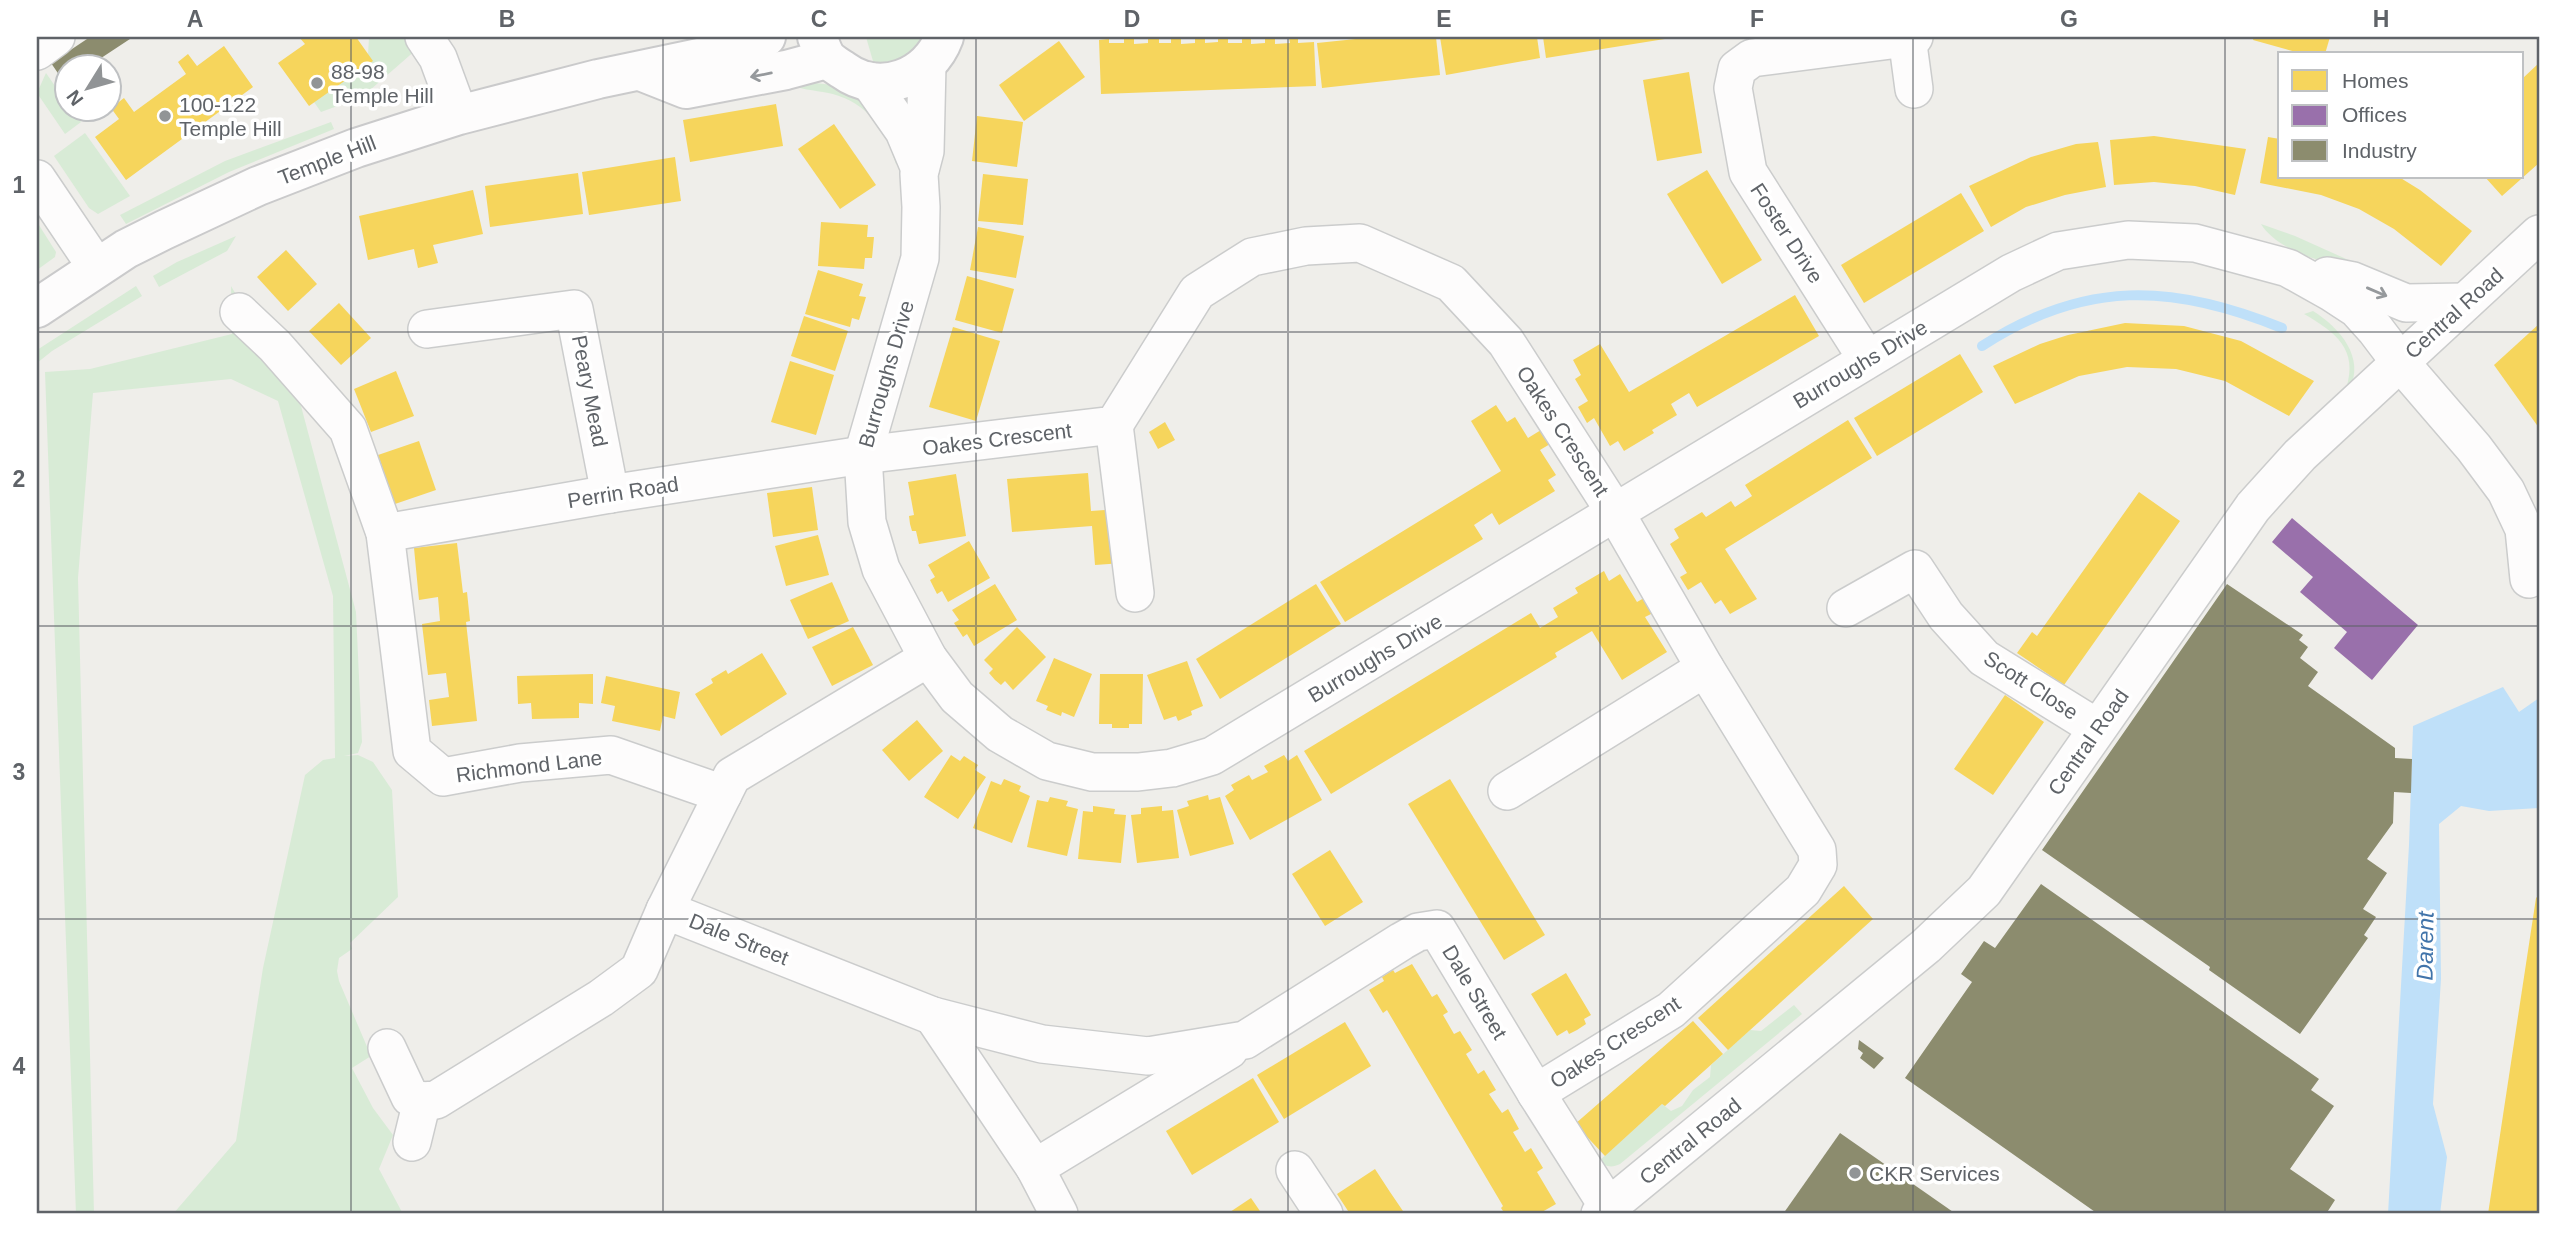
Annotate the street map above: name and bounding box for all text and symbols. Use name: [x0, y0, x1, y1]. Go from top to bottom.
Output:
text: A: [187, 6, 203, 32]
text: B: [499, 6, 515, 32]
text: C: [811, 6, 827, 32]
text: D: [1124, 6, 1140, 32]
text: E: [1436, 6, 1452, 32]
text: F: [1750, 6, 1764, 32]
text: G: [2060, 6, 2078, 32]
text: H: [2373, 6, 2389, 32]
north arrow: [52, 52, 122, 122]
legend: [2278, 52, 2524, 178]
place label: 88-98 Temple Hill: [331, 60, 434, 107]
one-way arrow: [750, 69, 773, 83]
text: Homes: [2342, 69, 2409, 92]
marker: 88-98 Temple Hill: [309, 75, 325, 91]
text: N: [62, 86, 87, 110]
place label: 100-122 Temple Hill: [179, 93, 282, 140]
text: Offices: [2342, 103, 2407, 126]
marker: 100-122 Temple Hill: [157, 108, 173, 124]
street label: Temple Hill: [275, 131, 379, 189]
text: Industry: [2342, 139, 2417, 162]
text: 1: [13, 172, 26, 198]
street label: Foster Drive: [1746, 179, 1828, 287]
street label: Central Road: [2400, 263, 2508, 363]
one-way arrow: [2366, 286, 2387, 299]
street label: Burroughs Drive: [854, 298, 918, 450]
street label: Burroughs Drive: [1789, 315, 1931, 413]
street label: Peary Mead: [568, 333, 612, 449]
street label: Oakes Crescent: [1512, 362, 1614, 501]
street label: Oakes Crescent: [921, 418, 1073, 460]
text: 2: [13, 466, 25, 492]
street label: Perrin Road: [566, 472, 680, 512]
street label: Burroughs Drive: [1304, 609, 1446, 707]
street label: Scott Close: [1980, 646, 2082, 724]
street label: Central Road: [2043, 685, 2133, 799]
street label: Richmond Lane: [455, 746, 603, 786]
text: 3: [13, 759, 25, 785]
street label: Dale Street: [686, 909, 792, 969]
water label: Darent: [2411, 910, 2439, 981]
street label: Dale Street: [1438, 941, 1512, 1043]
street label: Oakes Crescent: [1546, 991, 1685, 1093]
text: 4: [13, 1053, 26, 1079]
street label: Central Road: [1635, 1093, 1745, 1189]
place label: CKR Services: [1869, 1162, 2000, 1185]
marker: CKR Services: [1847, 1165, 1863, 1181]

